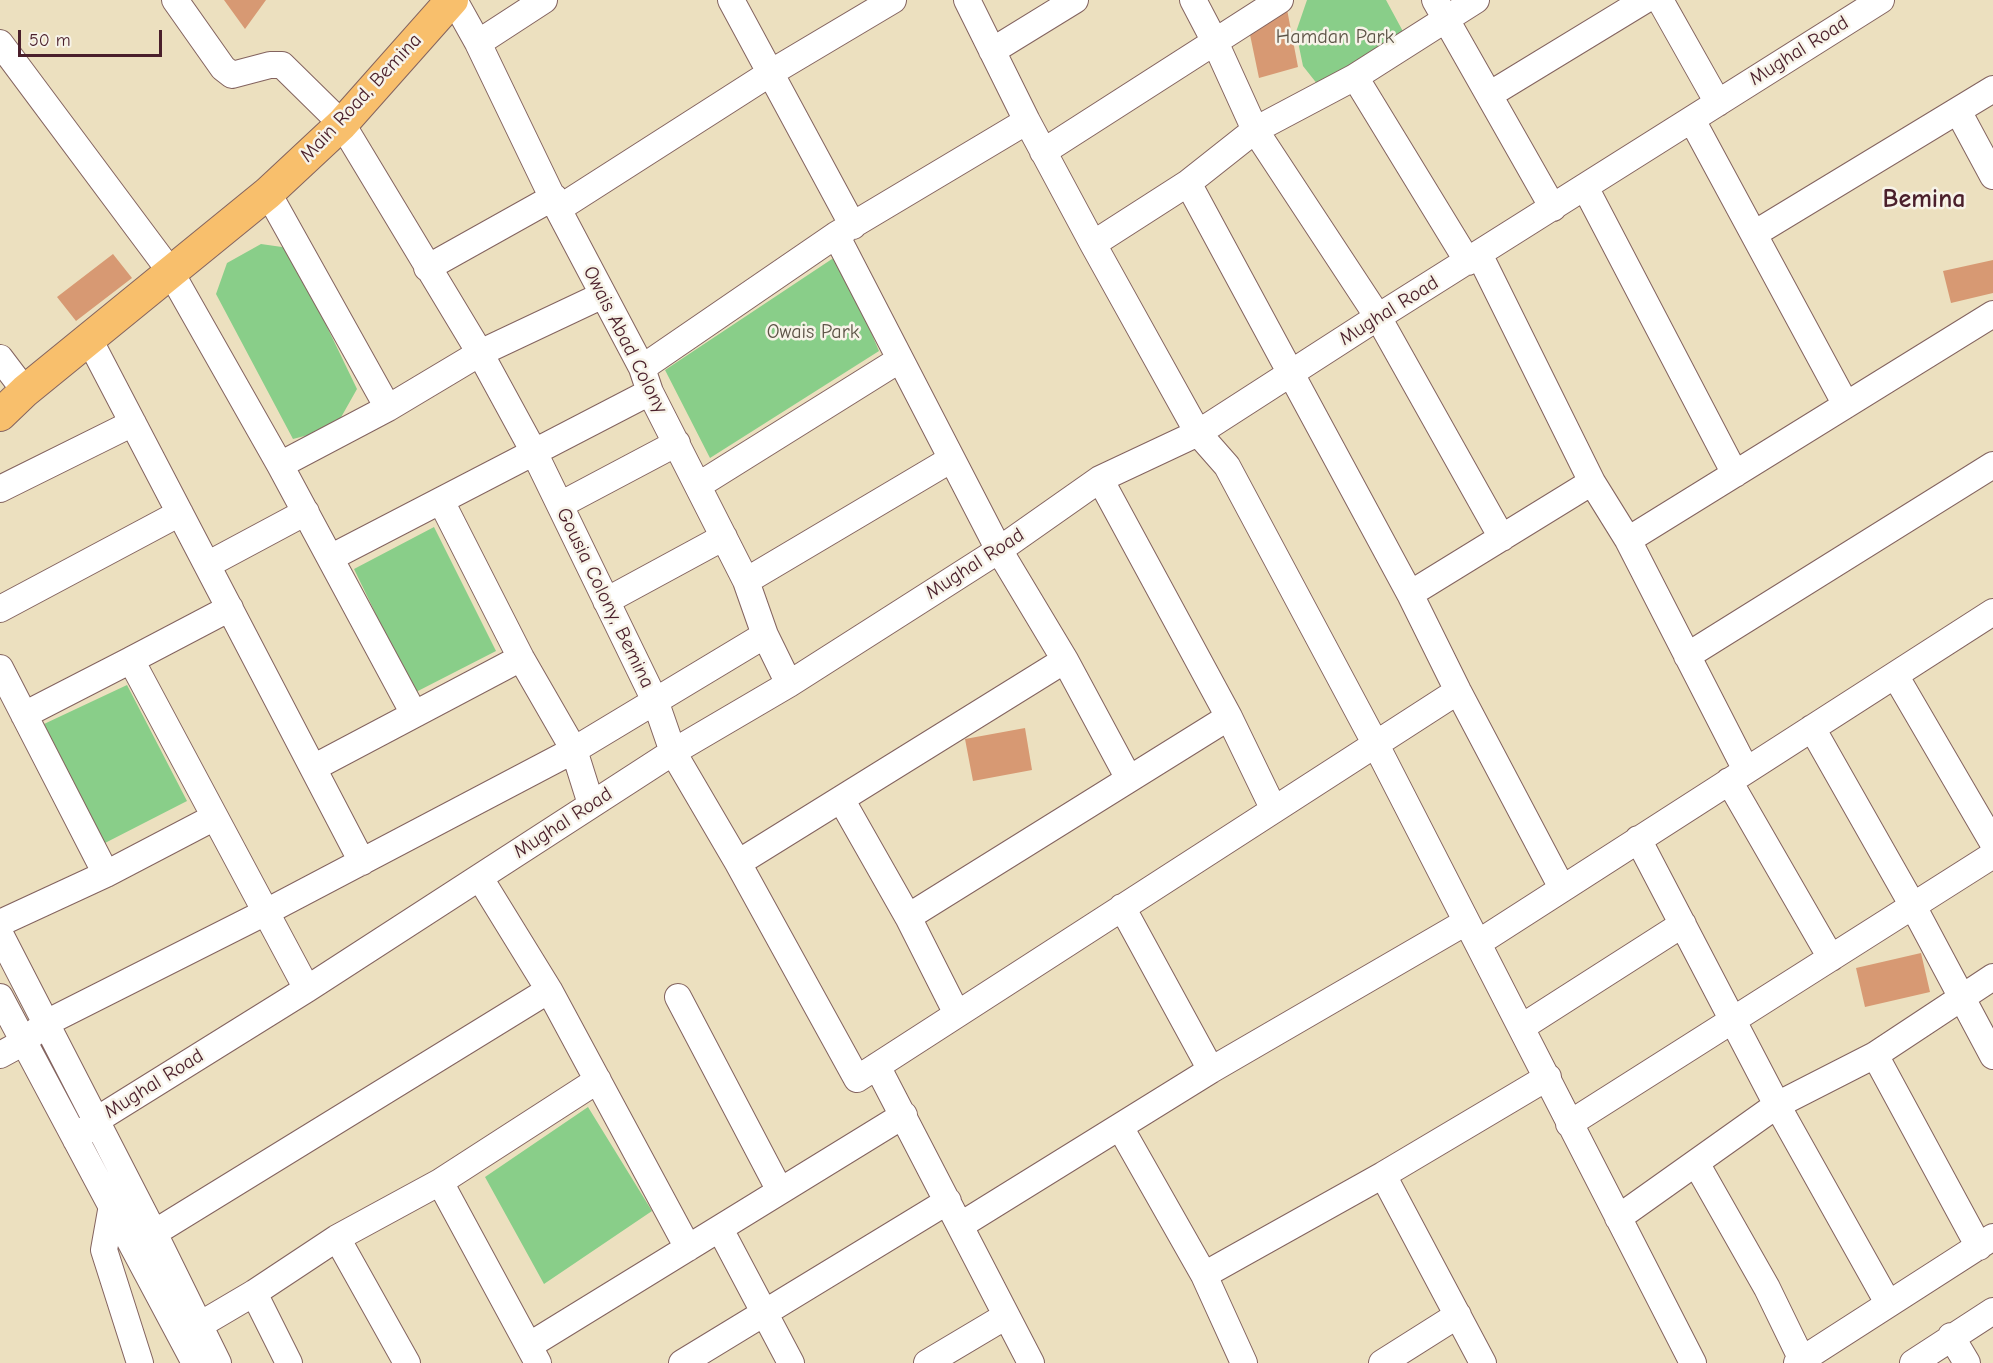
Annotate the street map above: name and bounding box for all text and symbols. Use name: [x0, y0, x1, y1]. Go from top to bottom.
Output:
street label: Mughal Road: [1745, 11, 1853, 91]
scale bar: [21, 18, 165, 56]
park label: Hamdan Park: [1276, 25, 1394, 49]
street label: Main Road, Bemina: [295, 29, 427, 167]
text: 50 m: [29, 30, 71, 51]
district label: Bemina: [1883, 184, 1965, 216]
street label: Owais Abad Colony: [578, 262, 672, 418]
street label: Mughal Road: [1335, 271, 1443, 351]
park label: Owais Park: [767, 320, 859, 344]
street label: Gousia Colony, Bemina: [551, 504, 659, 692]
street label: Mughal Road: [921, 523, 1029, 605]
street label: Mughal Road: [509, 782, 617, 864]
street label: Mughal Road: [100, 1044, 208, 1124]

